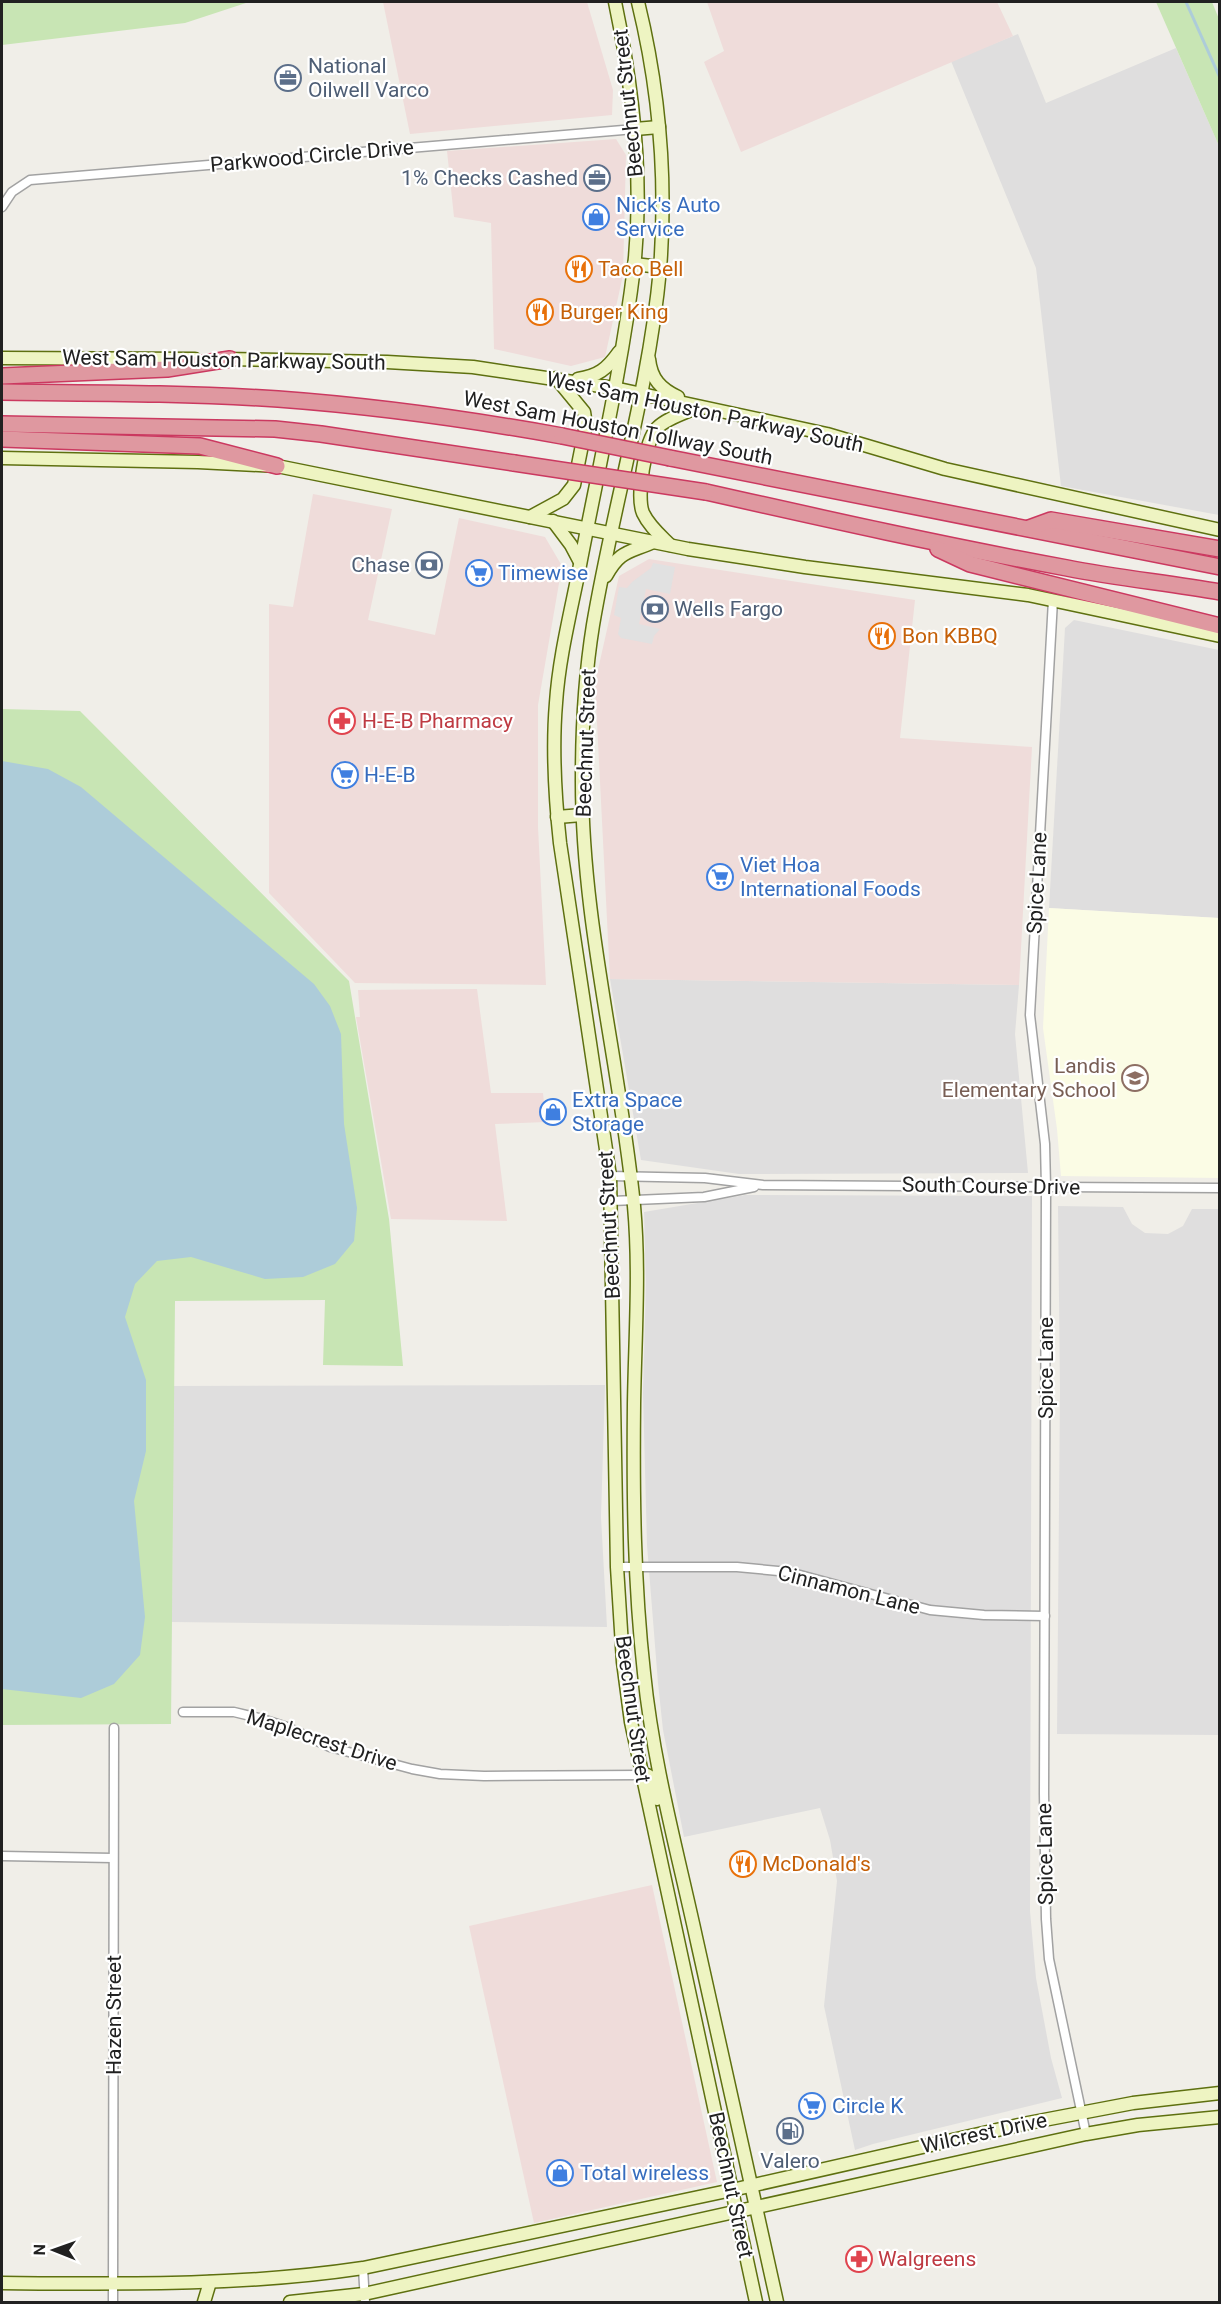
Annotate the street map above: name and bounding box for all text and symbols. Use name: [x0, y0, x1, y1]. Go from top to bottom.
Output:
street label: Beechnut Street: [608, 28, 648, 178]
place label: National Oilwell Varco: [308, 54, 429, 102]
office icon: National Oilwell Varco: [273, 63, 303, 93]
street label: Parkwood Circle Drive: [209, 135, 415, 177]
office icon: 1% Checks Cashed: [582, 163, 612, 193]
place label: 1% Checks Cashed: [401, 166, 578, 190]
place label: Nick's Auto Service: [616, 193, 720, 241]
shop icon: Nick's Auto Service: [581, 202, 611, 232]
restaurant icon: Taco Bell: [564, 254, 594, 284]
place label: Taco Bell: [598, 257, 683, 281]
restaurant icon: Burger King: [525, 297, 555, 327]
place label: Burger King: [560, 300, 669, 324]
street label: West Sam Houston Parkway South: [62, 345, 386, 375]
street label: West Sam Houston Parkway South: [544, 367, 866, 457]
street label: West Sam Houston Tollway South: [461, 386, 775, 470]
bank icon: Chase: [414, 550, 444, 580]
place label: Chase: [351, 553, 410, 577]
supermarket icon: Timewise: [464, 558, 494, 588]
place label: Timewise: [498, 561, 588, 585]
bank icon: Wells Fargo: [640, 594, 670, 624]
place label: Wells Fargo: [674, 597, 783, 621]
restaurant icon: Bon KBBQ: [867, 621, 897, 651]
place label: Bon KBBQ: [902, 624, 998, 648]
street label: Beechnut Street: [571, 668, 601, 818]
pharmacy icon: H-E-B Pharmacy: [327, 706, 357, 736]
place label: H-E-B Pharmacy: [362, 709, 513, 733]
supermarket icon: H-E-B: [330, 760, 360, 790]
place label: H-E-B: [364, 763, 416, 787]
street label: Spice Lane: [1022, 831, 1052, 935]
place label: Viet Hoa International Foods: [740, 853, 921, 901]
supermarket icon: Viet Hoa International Foods: [705, 862, 735, 892]
place label: Landis Elementary School: [942, 1054, 1116, 1102]
school or university icon: Landis Elementary School: [1120, 1063, 1150, 1093]
place label: Extra Space Storage: [572, 1088, 682, 1136]
shop icon: Extra Space Storage: [538, 1097, 568, 1127]
street label: Beechnut Street: [593, 1150, 625, 1300]
street label: South Course Drive: [902, 1172, 1080, 1200]
street label: Spice Lane: [1034, 1317, 1058, 1419]
street label: Cinnamon Lane: [775, 1561, 923, 1619]
street label: Beechnut Street: [611, 1634, 655, 1784]
street label: Maplecrest Drive: [244, 1704, 400, 1776]
street label: Spice Lane: [1032, 1803, 1058, 1905]
restaurant icon: McDonald's: [728, 1849, 758, 1879]
place label: McDonald's: [762, 1852, 871, 1876]
street label: Hazen Street: [102, 1955, 126, 2075]
supermarket icon: Circle K: [797, 2091, 827, 2121]
place label: Circle K: [832, 2094, 904, 2118]
street label: Wilcrest Drive: [919, 2108, 1049, 2158]
street label: Beechnut Street: [704, 2110, 758, 2260]
fuel station icon: Valero: [775, 2116, 805, 2146]
place label: Valero: [760, 2149, 820, 2173]
shop icon: Total wireless: [545, 2158, 575, 2188]
place label: Total wireless: [580, 2161, 709, 2185]
north arrow: [24, 2220, 84, 2280]
text: N: [30, 2244, 49, 2256]
pharmacy icon: Walgreens: [844, 2244, 874, 2274]
place label: Walgreens: [878, 2247, 976, 2271]

